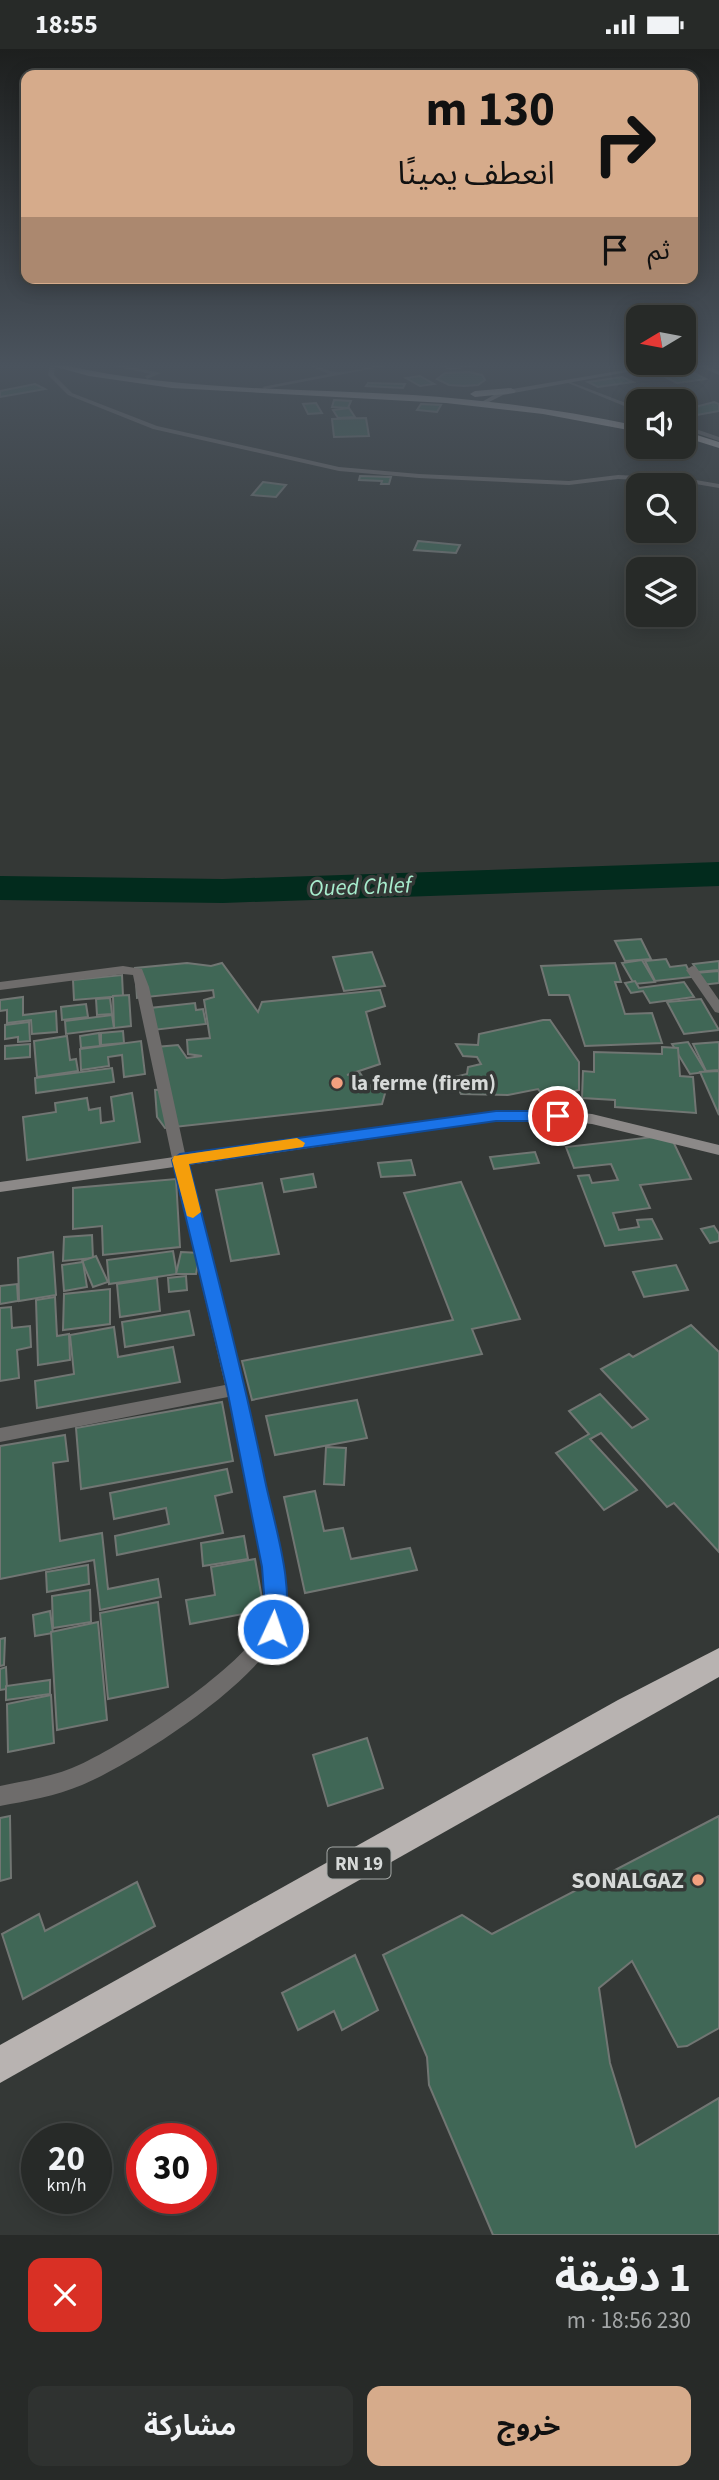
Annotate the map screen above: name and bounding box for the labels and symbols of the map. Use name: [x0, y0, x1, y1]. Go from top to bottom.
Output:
north arrow: [626, 305, 696, 375]
water label: Oued Chlef: [308, 868, 415, 905]
place label: la ferme (firem): [351, 1068, 496, 1098]
marker: la ferme (firem): [329, 1075, 345, 1091]
pin: [528, 1086, 588, 1146]
position arrow: [236, 1592, 310, 1666]
road number: RN 19: [328, 1847, 390, 1879]
place label: SONALGAZ: [571, 1863, 684, 1898]
marker: SONALGAZ: [690, 1872, 706, 1888]
speed limit sign: 30: [126, 2123, 217, 2214]

